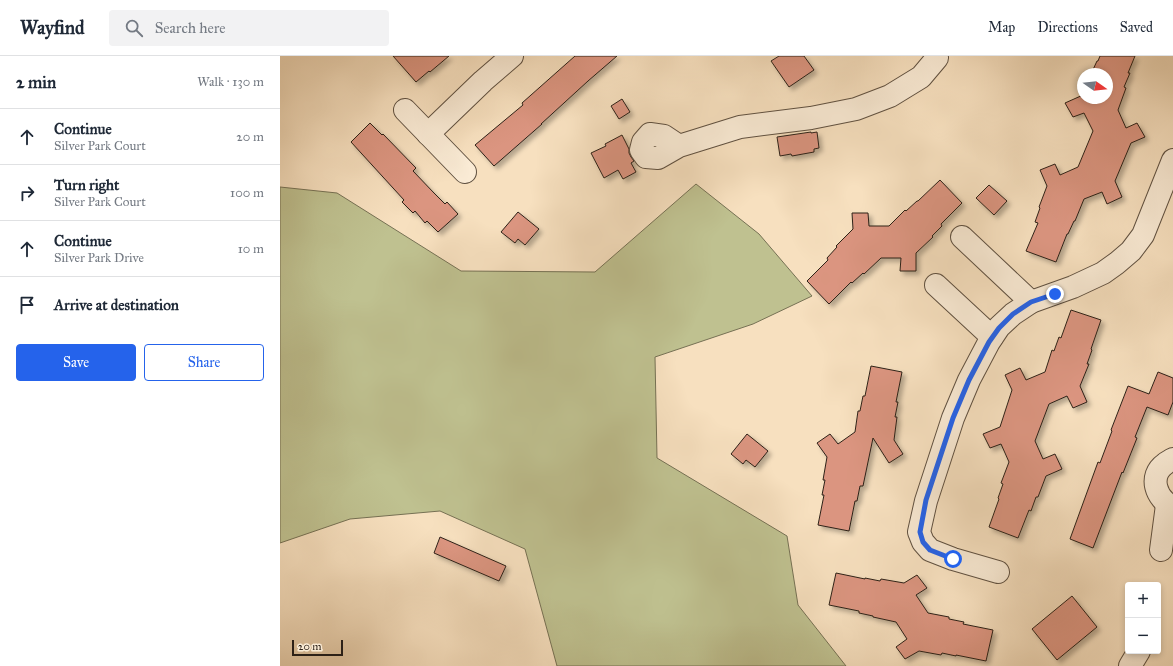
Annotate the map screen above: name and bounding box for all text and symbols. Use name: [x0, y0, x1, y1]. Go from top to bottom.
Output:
search box: [109, 10, 389, 46]
text: Wayfind: [20, 16, 85, 39]
icon: search: [123, 17, 145, 39]
text: Search here: [155, 19, 226, 37]
text: Map: [988, 19, 1015, 36]
text: Directions: [1037, 19, 1098, 36]
text: Saved: [1120, 19, 1153, 36]
north arrow: [1077, 68, 1113, 104]
text: 2 min: [16, 72, 56, 93]
text: Walk · 130 m: [197, 74, 264, 90]
text: Continue: [54, 120, 112, 138]
icon: ahead: [16, 126, 38, 148]
text: 20 m: [236, 129, 264, 145]
text: Silver Park Court: [54, 138, 146, 154]
text: Turn right: [54, 176, 119, 194]
icon: right: [16, 182, 38, 204]
text: 100 m: [230, 185, 264, 201]
text: Silver Park Court: [54, 194, 146, 210]
text: Continue: [54, 232, 112, 250]
icon: ahead: [16, 238, 38, 260]
text: 10 m: [238, 241, 264, 257]
text: Silver Park Drive: [54, 250, 144, 266]
route end: [1046, 285, 1064, 303]
icon: arrive: [16, 294, 38, 316]
text: Arrive at destination: [54, 296, 179, 314]
button: Save: [16, 344, 136, 381]
button: Share: [144, 344, 264, 381]
route start: [944, 550, 962, 568]
map controls: [1125, 582, 1161, 654]
button: +: [1125, 582, 1161, 618]
button: −: [1125, 618, 1161, 654]
scale bar: [292, 638, 343, 657]
text: 20 m: [298, 640, 321, 653]

